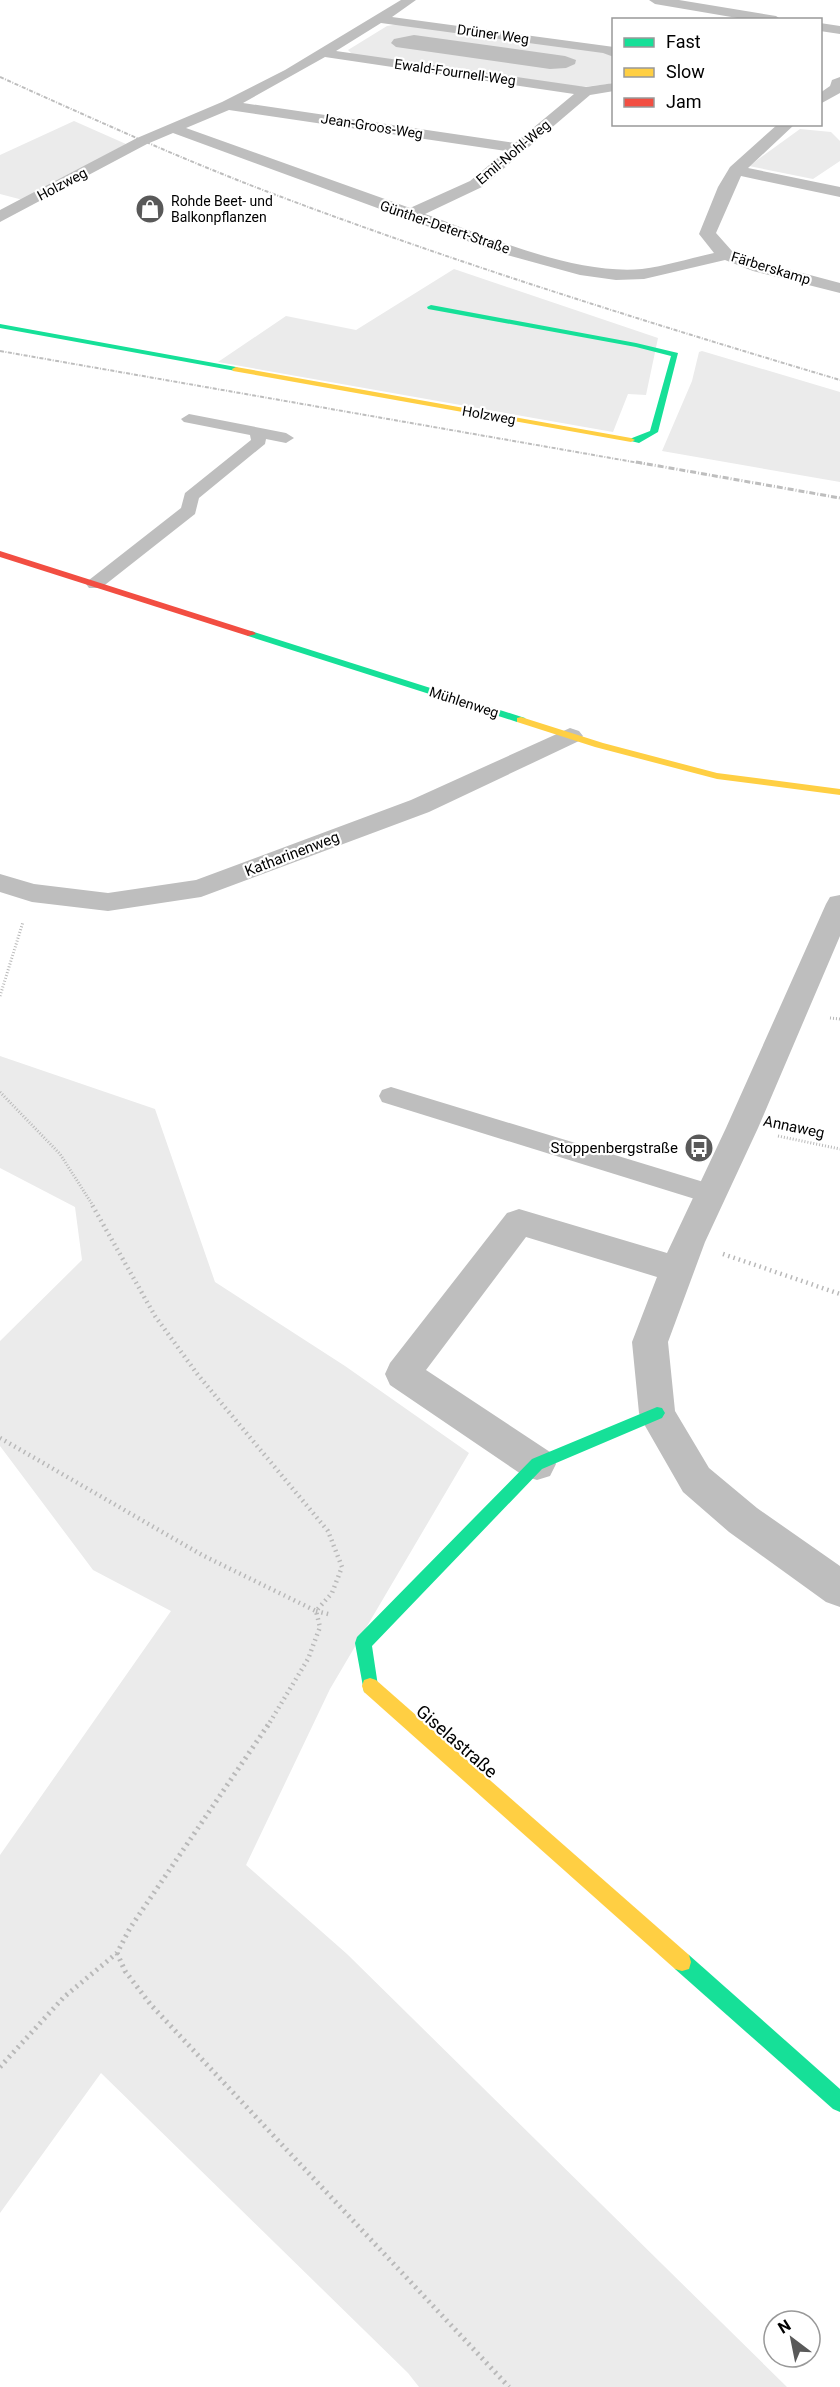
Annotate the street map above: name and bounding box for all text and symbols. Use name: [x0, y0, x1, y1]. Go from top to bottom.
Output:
legend: [612, 18, 822, 126]
street label: Drüner Weg: [456, 21, 530, 47]
text: Fast: [666, 31, 701, 52]
street label: Ewald-Fournell-Weg: [393, 56, 517, 88]
text: Slow: [666, 61, 705, 82]
text: Jam: [666, 91, 702, 112]
street label: Jean-Groos-Weg: [320, 110, 424, 142]
street label: Emil-Nohl-Weg: [473, 117, 553, 187]
street label: Holzweg: [34, 164, 90, 204]
shop icon: Rohde Beet- und Balkonpflanzen: [134, 193, 166, 225]
place label: Rohde Beet- und Balkonpflanzen: [171, 193, 273, 225]
street label: Günther-Detert-Straße: [378, 197, 512, 257]
street label: Färberskamp: [729, 248, 813, 288]
street label: Holzweg: [461, 402, 517, 428]
street label: Mühlenweg: [427, 683, 501, 721]
street label: Katharinenweg: [242, 828, 342, 880]
street label: Annaweg: [762, 1112, 826, 1142]
bus stop icon: Stoppenbergstraße: [683, 1132, 715, 1164]
place label: Stoppenbergstraße: [550, 1139, 678, 1157]
street label: Giselastraße: [412, 1700, 502, 1782]
north arrow: [762, 2309, 822, 2369]
text: N: [774, 2316, 794, 2338]

